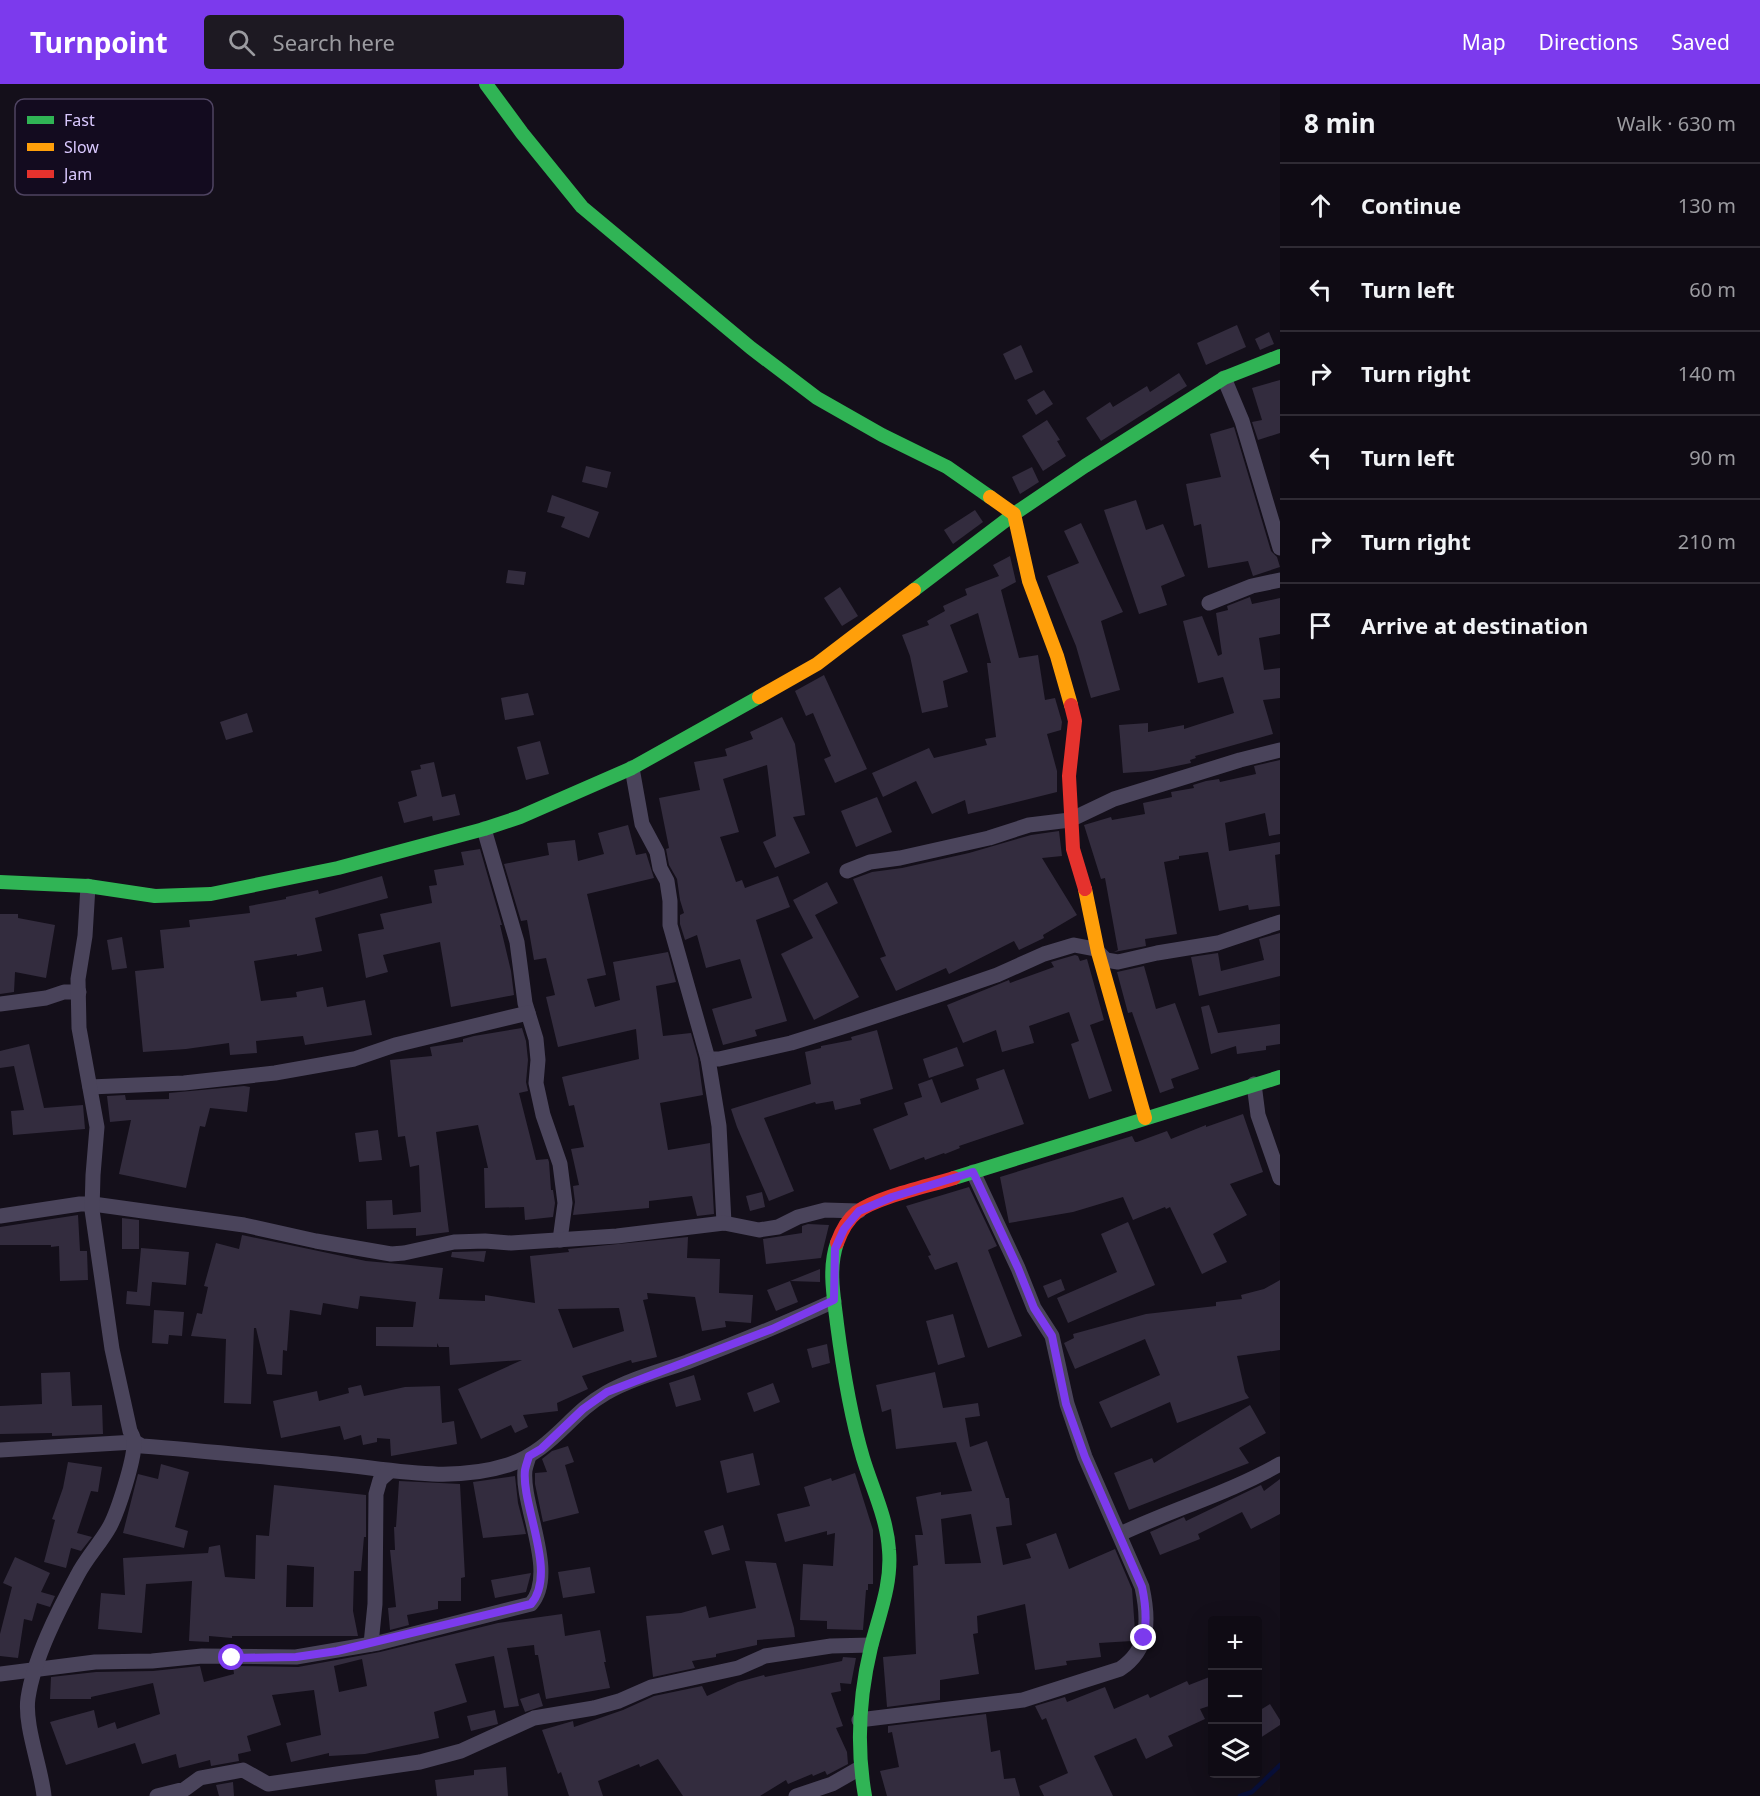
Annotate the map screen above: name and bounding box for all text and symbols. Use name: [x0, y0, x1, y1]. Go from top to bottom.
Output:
search box: [204, 15, 624, 69]
text: Turnpoint: [30, 23, 168, 61]
icon: search: [225, 26, 258, 59]
text: Search here: [273, 27, 395, 57]
text: Map: [1462, 28, 1506, 56]
text: Directions: [1539, 28, 1638, 56]
text: Saved: [1671, 28, 1730, 56]
legend: [15, 99, 213, 195]
text: 8 min: [1304, 105, 1376, 141]
text: Fast: [64, 109, 95, 131]
text: Walk · 630 m: [1617, 110, 1736, 137]
text: Slow: [64, 136, 99, 158]
text: Jam: [62, 163, 92, 185]
icon: ahead: [1304, 189, 1337, 222]
text: Continue: [1361, 190, 1461, 220]
text: 130 m: [1678, 192, 1736, 219]
icon: left: [1304, 273, 1337, 306]
text: Turn left: [1361, 274, 1455, 304]
text: 60 m: [1689, 276, 1736, 303]
icon: right: [1304, 357, 1337, 390]
text: Turn right: [1361, 358, 1471, 388]
text: 140 m: [1678, 360, 1736, 387]
icon: left: [1304, 441, 1337, 474]
text: Turn left: [1361, 442, 1455, 472]
text: 90 m: [1689, 444, 1736, 471]
icon: right: [1304, 525, 1337, 558]
text: Turn right: [1361, 526, 1471, 556]
text: 210 m: [1678, 528, 1736, 555]
icon: arrive: [1304, 609, 1337, 642]
text: Arrive at destination: [1361, 610, 1588, 640]
map controls: [1208, 1616, 1262, 1778]
button: +: [1208, 1616, 1262, 1670]
route end: [1130, 1624, 1156, 1650]
route start: [218, 1644, 244, 1670]
button: −: [1208, 1670, 1262, 1724]
button: layers: [1208, 1724, 1262, 1778]

